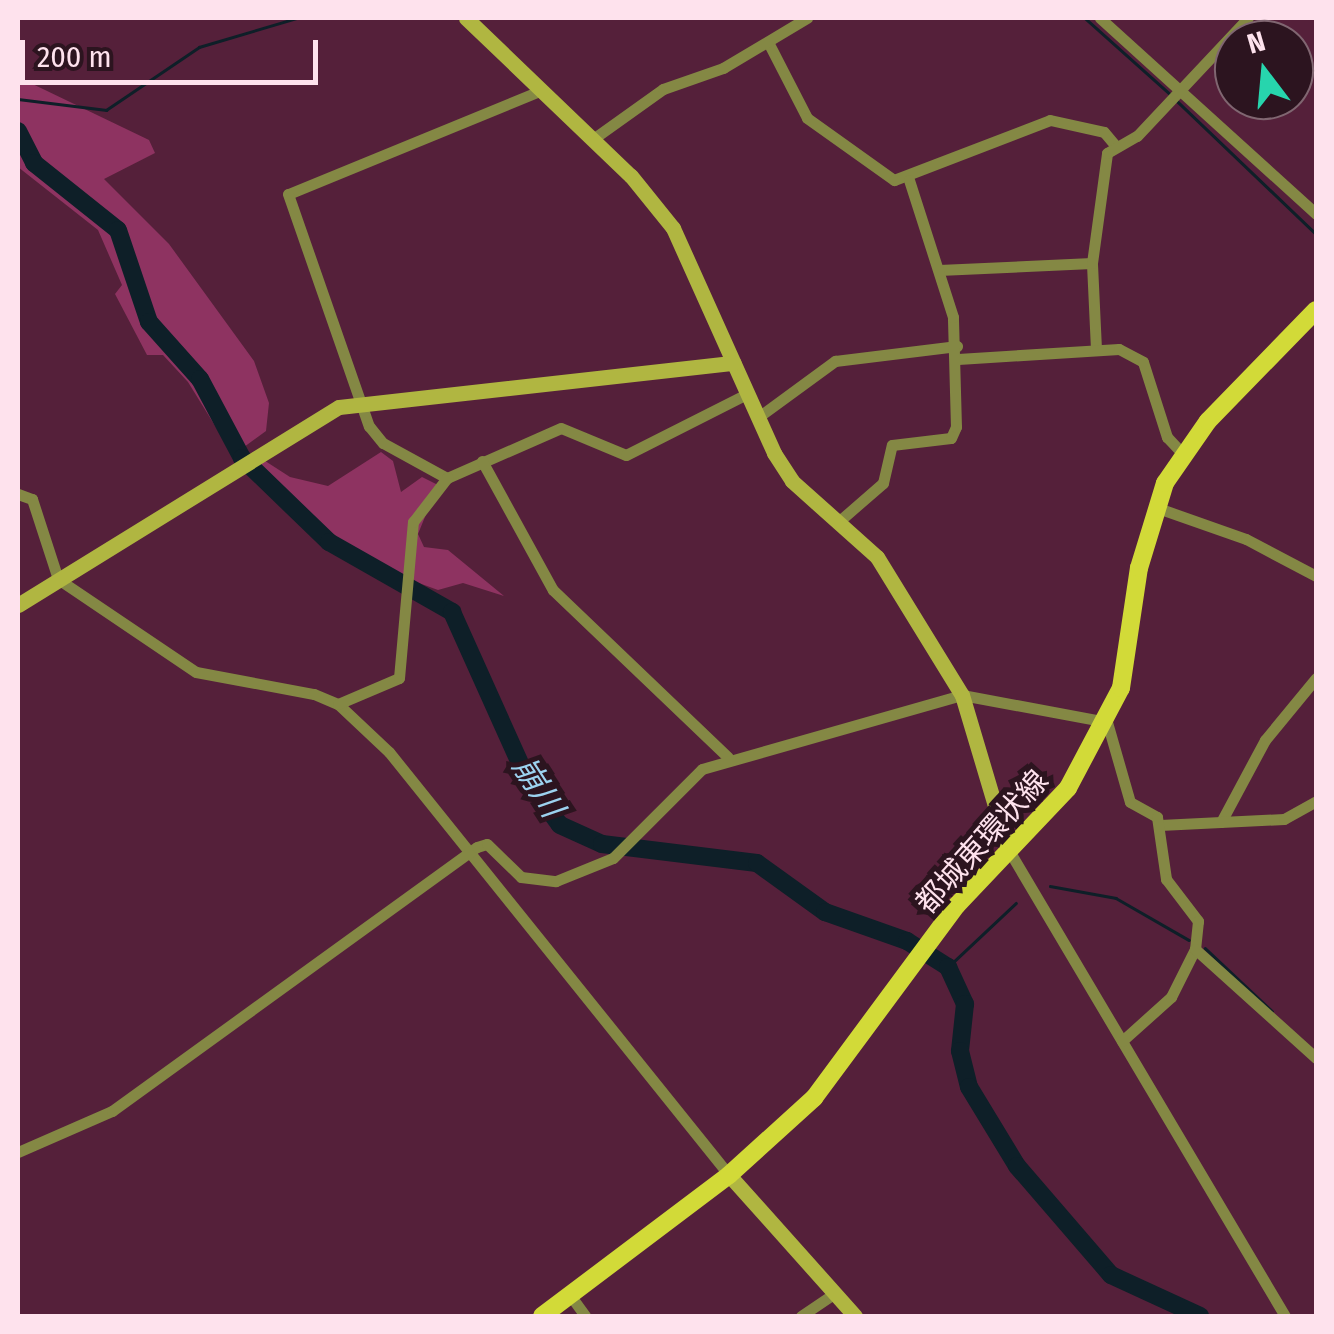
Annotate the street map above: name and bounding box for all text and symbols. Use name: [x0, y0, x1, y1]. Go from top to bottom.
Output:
scale bar: [25, 20, 322, 82]
north arrow: [1214, 20, 1314, 120]
text: N: [1244, 24, 1269, 61]
text: 200 m: [37, 39, 112, 75]
water label: 崩川: [504, 750, 572, 824]
street label: 都城東環状線: [908, 763, 1056, 921]

